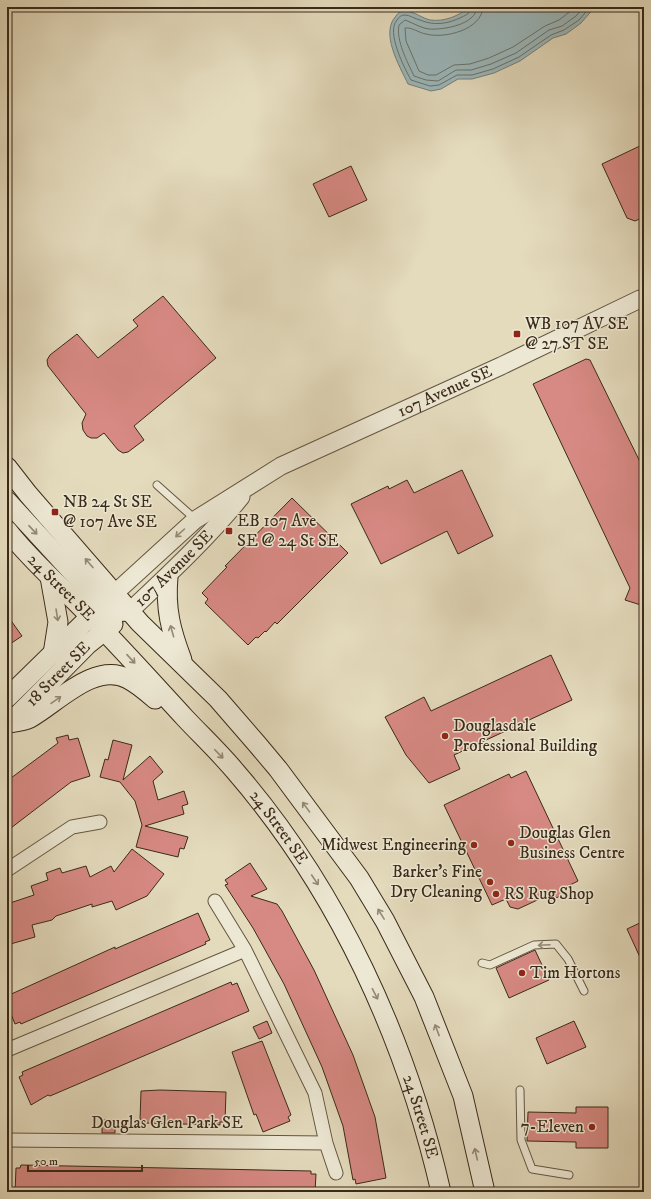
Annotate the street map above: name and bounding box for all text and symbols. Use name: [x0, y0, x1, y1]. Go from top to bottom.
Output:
place label: WB 107 AV SE @ 27 ST SE: [524, 313, 629, 355]
marker: WB 107 AV SE @ 27 ST SE: [512, 329, 522, 339]
street label: 107 Avenue SE: [394, 360, 496, 422]
place label: NB 24 St SE @ 107 Ave SE: [63, 491, 157, 533]
marker: NB 24 St SE @ 107 Ave SE: [50, 507, 60, 517]
place label: EB 107 Ave SE @ 24 St SE: [237, 510, 339, 552]
one-way arrow: [28, 525, 37, 535]
street label: 107 Avenue SE: [130, 525, 218, 612]
marker: EB 107 Ave SE @ 24 St SE: [224, 526, 234, 536]
one-way arrow: [175, 528, 185, 537]
street label: 24 Street SE: [22, 549, 100, 626]
one-way arrow: [85, 558, 94, 569]
one-way arrow: [53, 608, 61, 621]
one-way arrow: [168, 624, 175, 637]
street label: 18 Street SE: [21, 637, 95, 712]
one-way arrow: [126, 654, 135, 664]
one-way arrow: [50, 696, 61, 704]
place label: Douglasdale Professional Building: [453, 715, 598, 757]
marker: Douglasdale Professional Building: [440, 731, 450, 741]
one-way arrow: [214, 749, 224, 759]
street label: 24 Street SE: [244, 785, 313, 869]
one-way arrow: [302, 802, 310, 813]
place label: Douglas Glen Business Centre: [519, 822, 625, 864]
place label: Midwest Engineering: [321, 834, 467, 856]
marker: Douglas Glen Business Centre: [506, 838, 516, 848]
marker: Midwest Engineering: [469, 840, 479, 850]
place label: Barker's Fine Dry Cleaning: [390, 861, 483, 903]
one-way arrow: [310, 874, 319, 885]
marker: Barker's Fine Dry Cleaning: [485, 877, 495, 887]
place label: RS Rug Shop: [504, 883, 594, 905]
marker: RS Rug Shop: [491, 889, 501, 899]
one-way arrow: [376, 908, 384, 920]
one-way arrow: [538, 941, 551, 949]
place label: Tim Hortons: [530, 962, 621, 984]
marker: Tim Hortons: [517, 968, 527, 978]
one-way arrow: [372, 988, 380, 1000]
one-way arrow: [433, 1025, 441, 1037]
street label: 24 Street SE: [397, 1072, 443, 1161]
street label: Douglas Glen Park SE: [91, 1112, 243, 1134]
place label: 7-Eleven: [521, 1116, 584, 1138]
marker: 7-Eleven: [587, 1122, 597, 1132]
scale bar: [28, 1147, 142, 1173]
one-way arrow: [471, 1148, 479, 1161]
text: 50 m: [34, 1154, 58, 1169]

